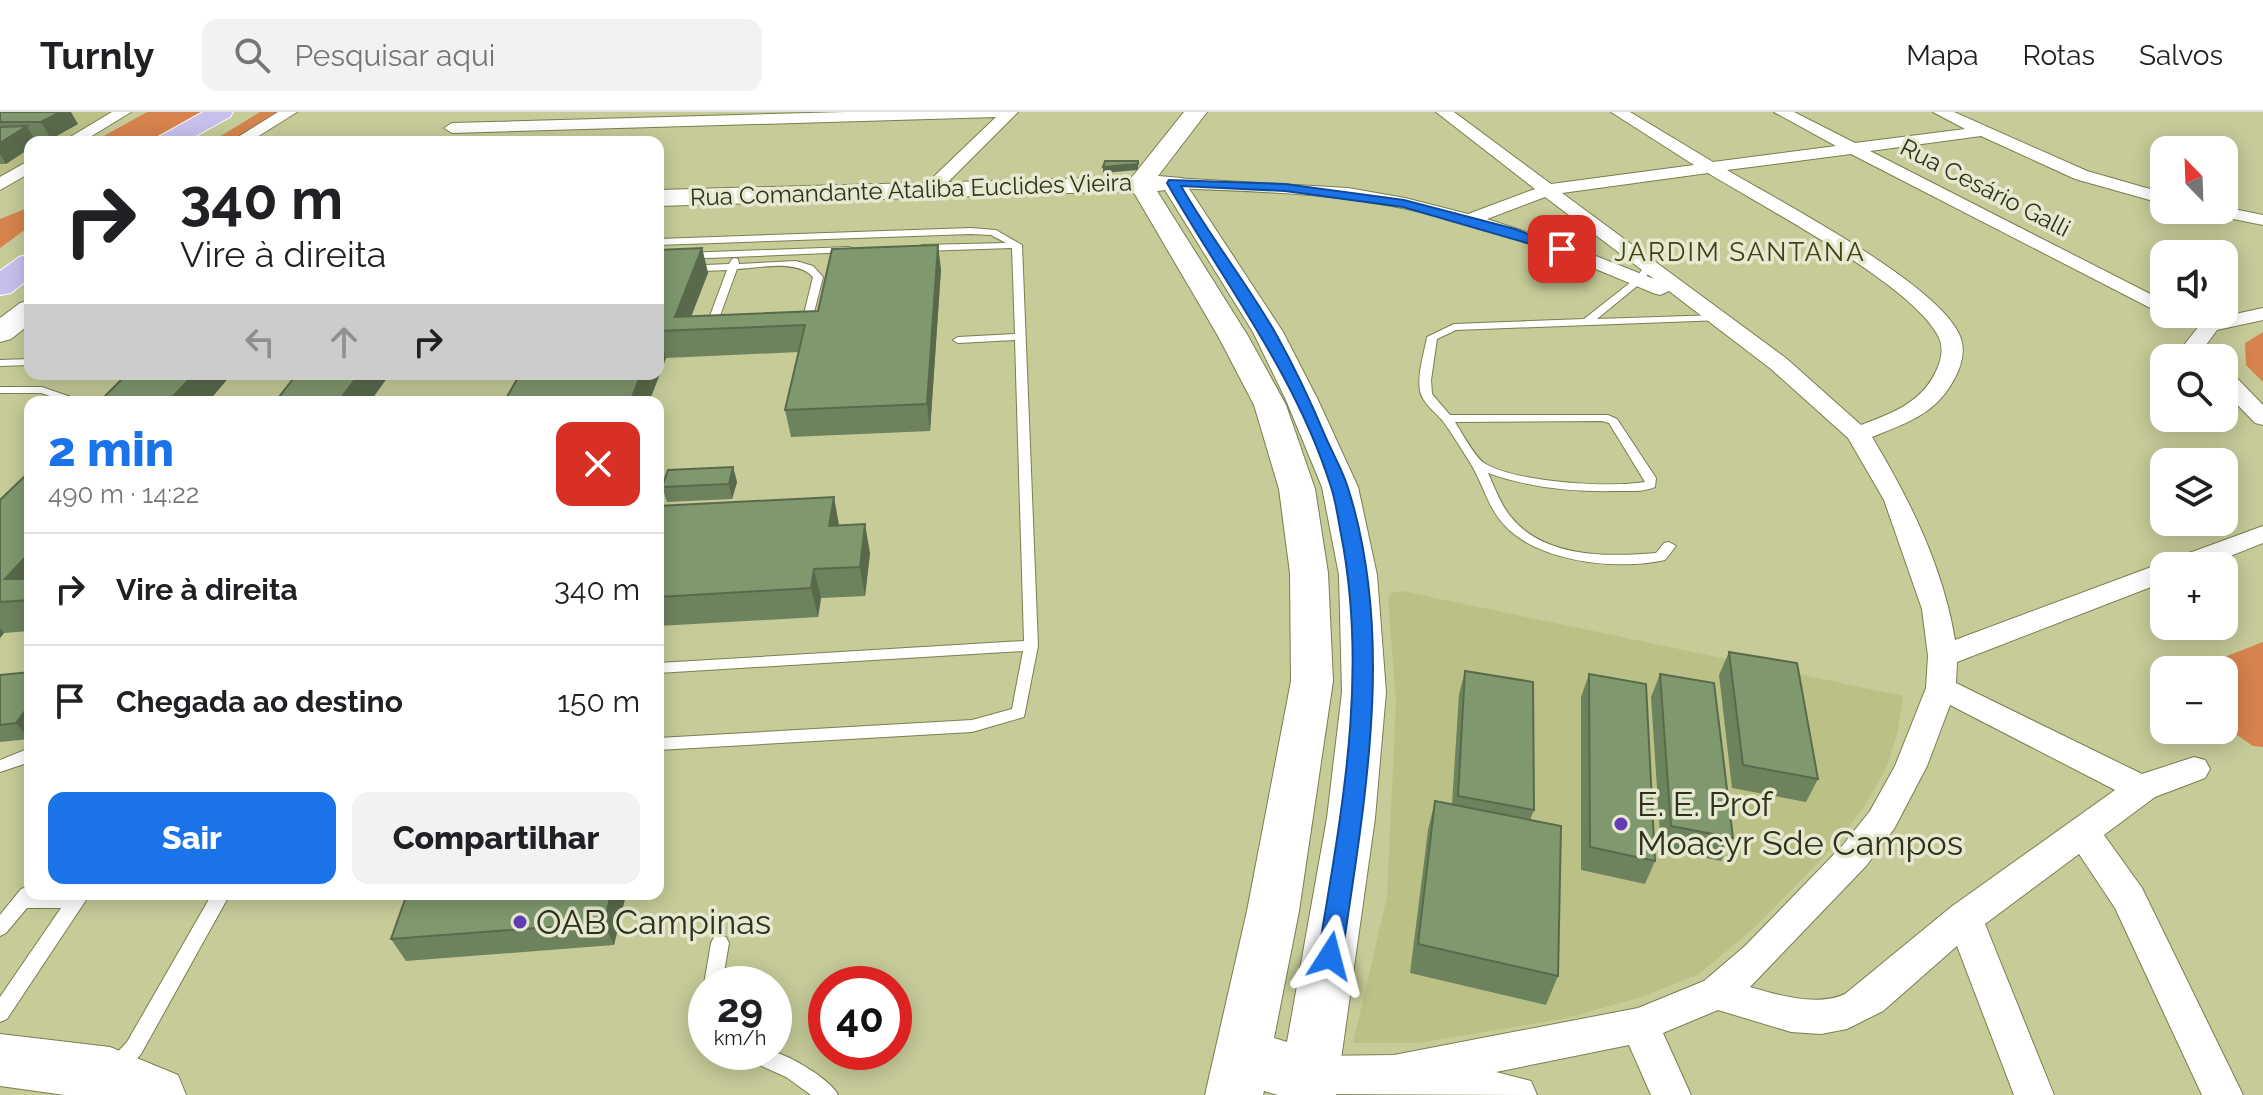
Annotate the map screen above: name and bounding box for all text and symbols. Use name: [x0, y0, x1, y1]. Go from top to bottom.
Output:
search box: [202, 19, 762, 91]
text: Turnly: [40, 33, 154, 78]
icon: search: [230, 33, 274, 77]
text: Pesquisar aqui: [294, 38, 495, 73]
text: Mapa: [1906, 39, 1979, 72]
text: Rotas: [2023, 39, 2095, 72]
text: Salvos: [2139, 39, 2223, 72]
street label: Rua Cesário Galli: [1895, 132, 2075, 243]
north arrow: [2150, 136, 2238, 224]
map controls: [2150, 136, 2238, 744]
text: 340 m: [180, 166, 343, 232]
street label: Rua Comandante Ataliba Euclides Vieira: [689, 167, 1133, 212]
icon: right: [48, 168, 152, 272]
pin: [1528, 215, 1596, 283]
icon: arrive: [1540, 227, 1584, 271]
text: Vire à direita: [180, 233, 386, 275]
district label: JARDIM SANTANA: [1614, 237, 1866, 267]
button: sound: [2150, 240, 2238, 328]
icon: left: [238, 320, 282, 364]
icon: ahead: [322, 320, 366, 364]
icon: right: [406, 320, 450, 364]
button: search: [2150, 344, 2238, 432]
text: 2 min: [48, 421, 174, 477]
button: close: [556, 422, 640, 506]
button: layers: [2150, 448, 2238, 536]
text: 490 m · 14:22: [48, 479, 199, 509]
button: +: [2150, 552, 2238, 640]
icon: right: [48, 567, 92, 611]
text: Vire à direita: [116, 572, 298, 607]
text: 340 m: [554, 572, 640, 607]
button: −: [2150, 656, 2238, 744]
icon: arrive: [48, 679, 92, 723]
text: Chegada ao destino: [116, 684, 403, 719]
text: 150 m: [557, 684, 640, 719]
place label: E. E. Prof Moacyr Sde Campos: [1637, 784, 1963, 863]
button: Sair: [48, 792, 336, 884]
button: Compartilhar: [352, 792, 640, 884]
marker: E. E. Prof Moacyr Sde Campos: [1612, 815, 1630, 833]
place label: OAB Campinas: [536, 902, 771, 942]
marker: OAB Campinas: [511, 913, 529, 931]
position arrow: [1288, 914, 1372, 998]
speed limit sign: 40: [808, 966, 912, 1070]
text: 29: [717, 984, 763, 1031]
text: km/h: [714, 1026, 766, 1050]

